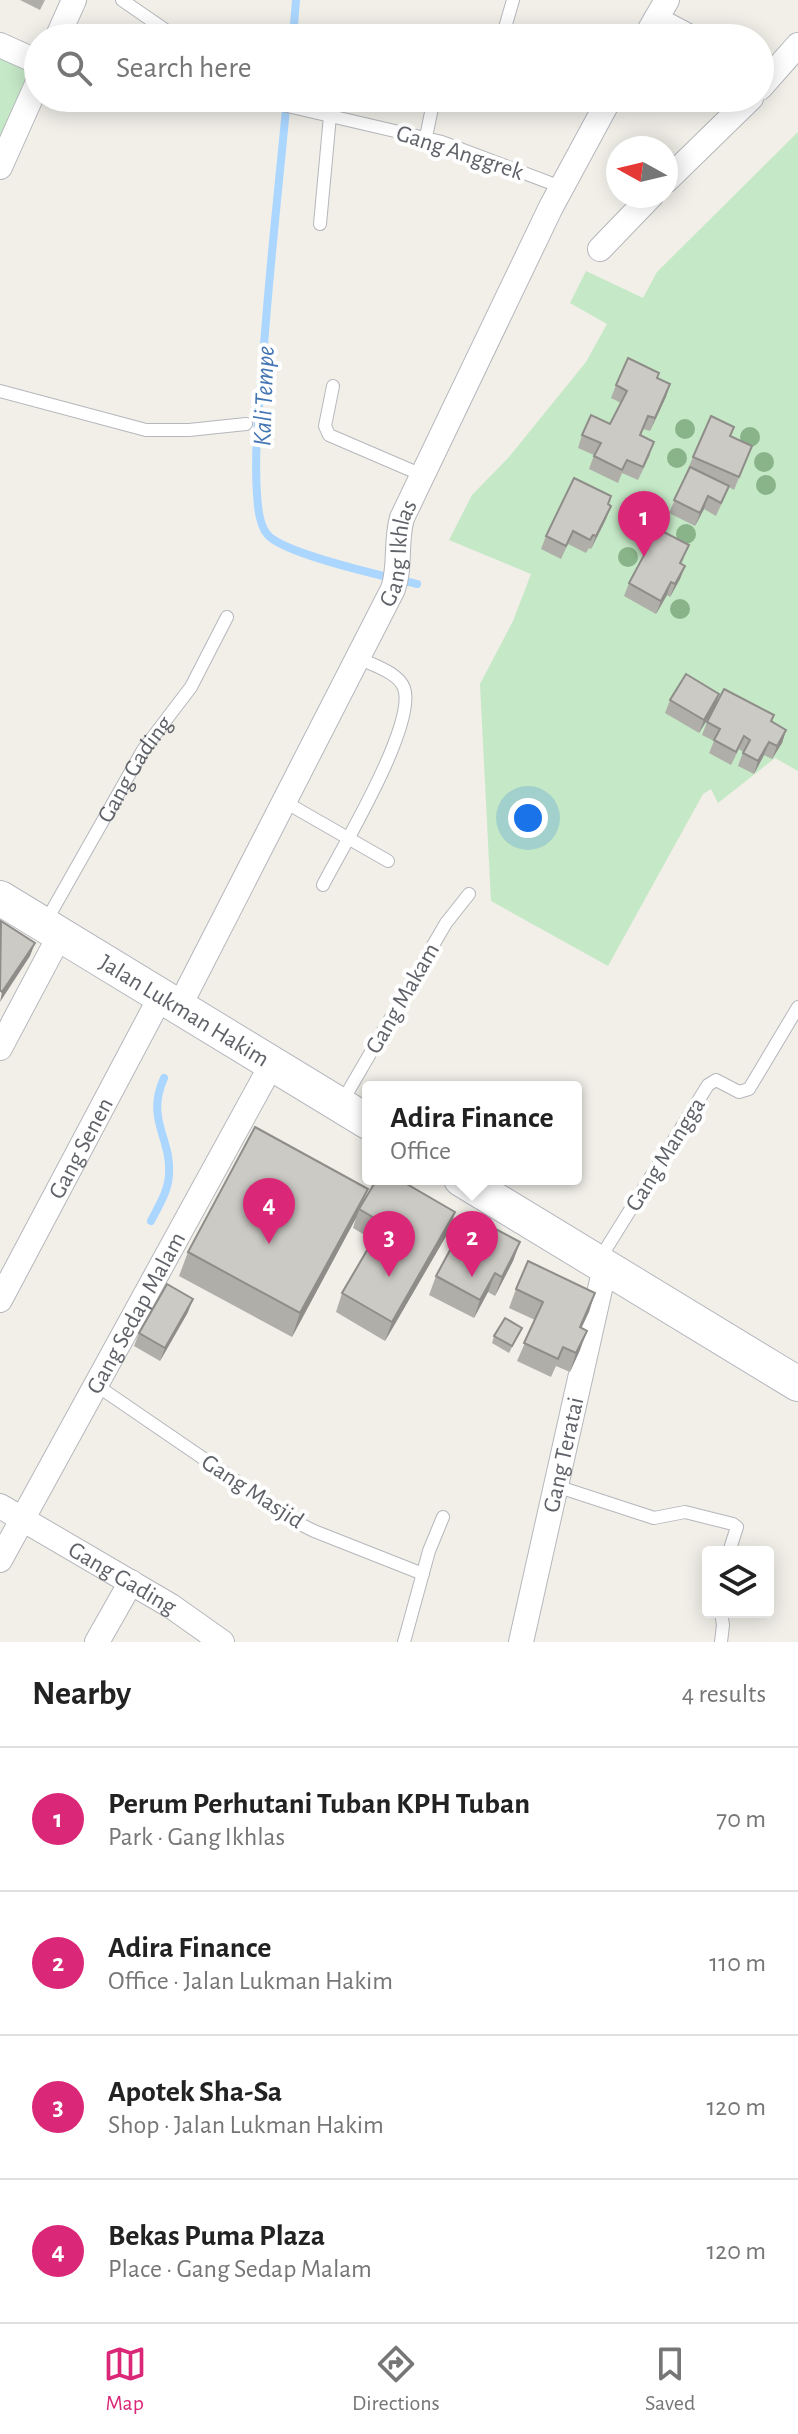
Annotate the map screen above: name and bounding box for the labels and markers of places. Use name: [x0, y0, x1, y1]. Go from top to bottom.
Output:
pin: 1: [618, 491, 670, 557]
pin: 4: [243, 1178, 295, 1244]
pin: 3: [363, 1211, 415, 1277]
pin: 2: [446, 1211, 498, 1277]

